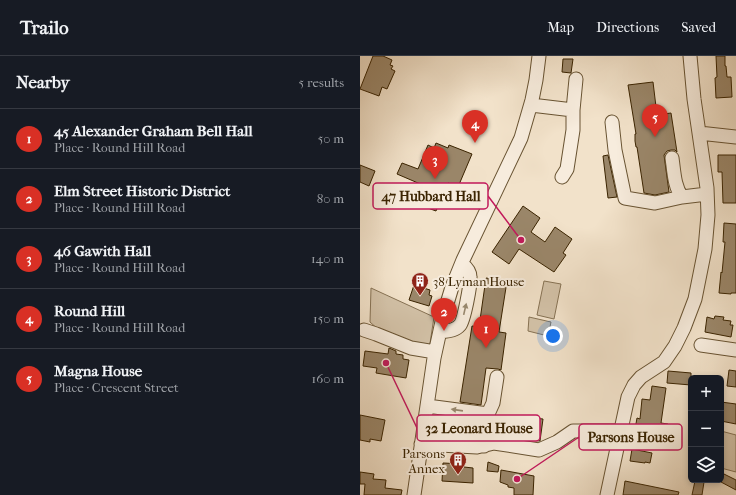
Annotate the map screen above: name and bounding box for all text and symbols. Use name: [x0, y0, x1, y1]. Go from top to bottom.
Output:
text: Trailo: [20, 17, 69, 39]
text: Map: [547, 19, 574, 36]
text: Directions: [596, 19, 659, 36]
text: Saved: [681, 19, 716, 36]
text: Nearby: [16, 72, 70, 92]
text: 5 results: [299, 75, 344, 90]
pin: 5: [642, 104, 668, 137]
pin: 4: [462, 110, 488, 143]
text: 45 Alexander Graham Bell Hall: [54, 122, 253, 140]
text: 1: [27, 131, 31, 146]
text: 50 m: [318, 131, 344, 146]
text: Place · Round Hill Road: [54, 140, 185, 155]
pin: 3: [422, 146, 448, 179]
text: Elm Street Historic District: [54, 182, 230, 200]
callout: 47 Hubbard Hall: [373, 183, 488, 209]
text: 47 Hubbard Hall: [380, 188, 481, 205]
text: 2: [26, 191, 32, 206]
text: 80 m: [317, 191, 344, 206]
text: Place · Round Hill Road: [54, 200, 185, 215]
text: 46 Gawith Hall: [54, 242, 151, 260]
text: 3: [26, 251, 32, 266]
text: 140 m: [311, 251, 344, 266]
text: Place · Round Hill Road: [54, 260, 185, 275]
building icon: 38 Lyman House: [410, 271, 430, 296]
place label: 38 Lyman House: [433, 274, 525, 289]
pin: 2: [431, 298, 457, 331]
text: Round Hill: [54, 302, 125, 320]
one-way arrow: [462, 303, 468, 315]
text: 4: [25, 311, 33, 326]
text: 150 m: [313, 311, 344, 326]
pin: 1: [473, 315, 499, 348]
text: Place · Round Hill Road: [54, 320, 185, 335]
your location: [543, 326, 563, 346]
text: Magna House: [54, 362, 142, 380]
text: 5: [26, 371, 32, 386]
text: 160 m: [312, 371, 344, 386]
map controls: [688, 375, 724, 483]
button: +: [688, 375, 724, 411]
text: Place · Crescent Street: [54, 380, 179, 395]
one-way arrow: [451, 407, 464, 413]
button: −: [688, 411, 724, 447]
callout: 32 Leonard House: [417, 415, 540, 441]
text: 32 Leonard House: [425, 420, 533, 437]
callout: Parsons House: [579, 424, 682, 450]
text: Parsons House: [587, 429, 675, 446]
place label: Parsons Annex: [402, 446, 445, 476]
button: layers: [688, 447, 724, 483]
building icon: Parsons Annex: [448, 450, 468, 475]

